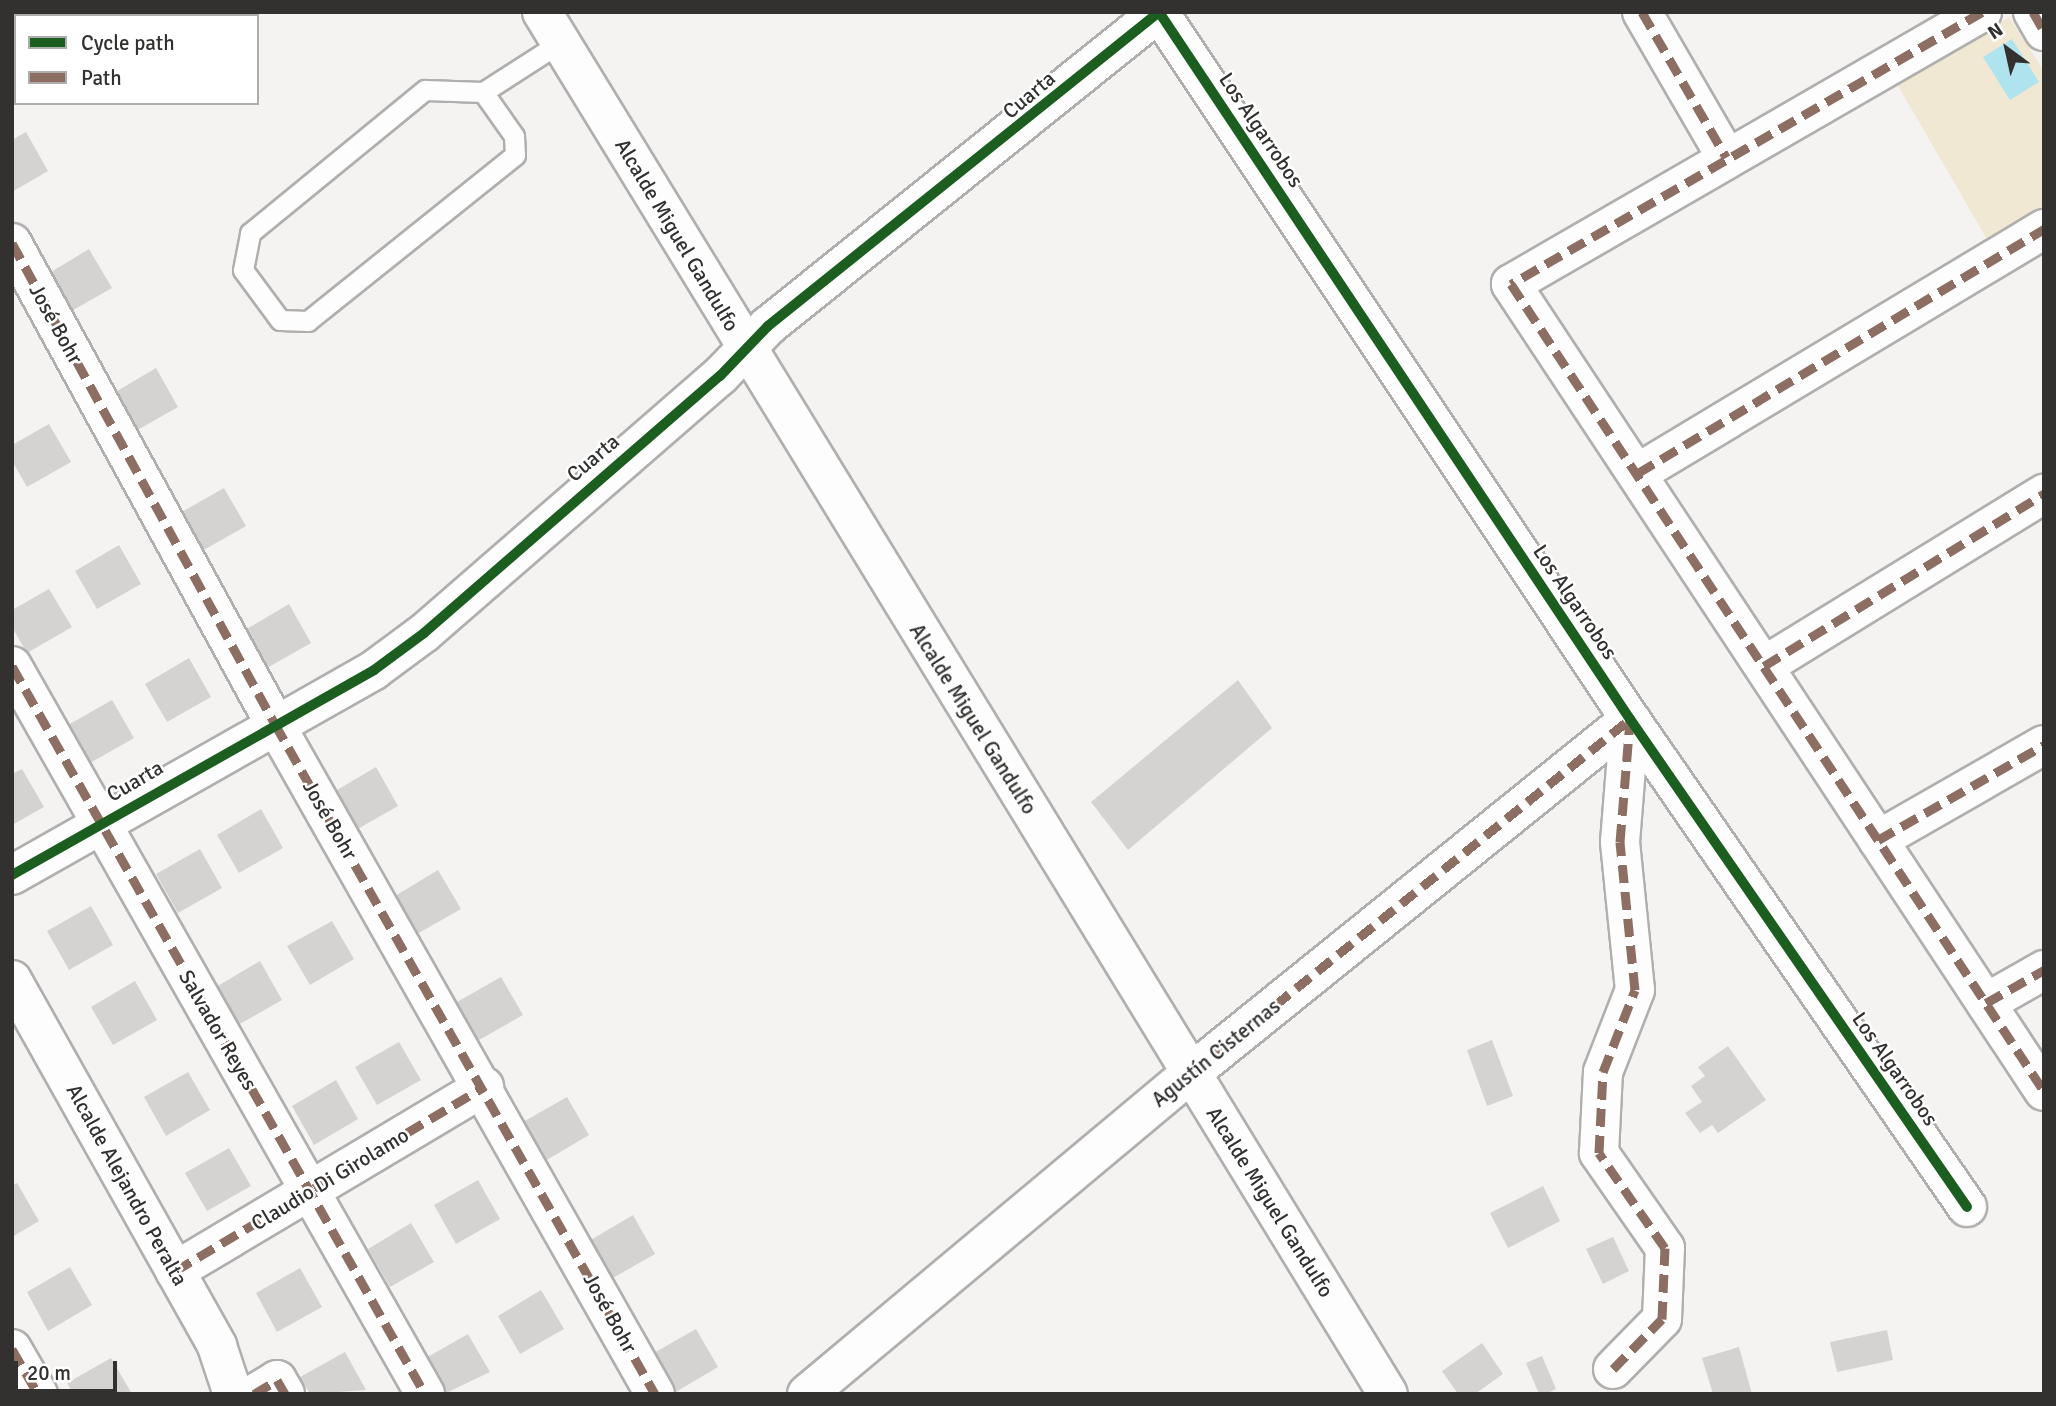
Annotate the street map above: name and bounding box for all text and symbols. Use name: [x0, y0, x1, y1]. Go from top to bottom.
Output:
legend: [14, 14, 259, 105]
north arrow: [1972, 14, 2042, 84]
text: N: [1983, 18, 2008, 45]
text: Cycle path: [81, 30, 175, 56]
text: Path: [81, 65, 122, 91]
street label: Cuarta: [998, 66, 1060, 124]
street label: Los Algarrobos: [1213, 68, 1309, 192]
street label: Alcalde Miguel Gandulfo: [610, 134, 744, 336]
street label: José Bohr: [24, 280, 88, 368]
street label: Cuarta: [562, 429, 624, 487]
street label: Los Algarrobos: [1527, 540, 1623, 664]
street label: Alcalde Miguel Gandulfo: [904, 619, 1042, 819]
street label: Cuarta: [102, 755, 168, 807]
street label: José Bohr: [297, 776, 363, 864]
street label: Salvador Reyes: [173, 965, 263, 1095]
street label: Agustín Cisternas: [1147, 993, 1285, 1113]
street label: Los Algarrobos: [1847, 1007, 1943, 1131]
street label: Alcalde Alejandro Peralta: [61, 1080, 193, 1290]
street label: Alcalde Miguel Gandulfo: [1201, 1102, 1339, 1302]
street label: Claudio Di Girolamo: [247, 1122, 413, 1236]
street label: José Bohr: [578, 1269, 642, 1357]
scale bar: [18, 1346, 121, 1390]
text: 20 m: [27, 1360, 71, 1386]

